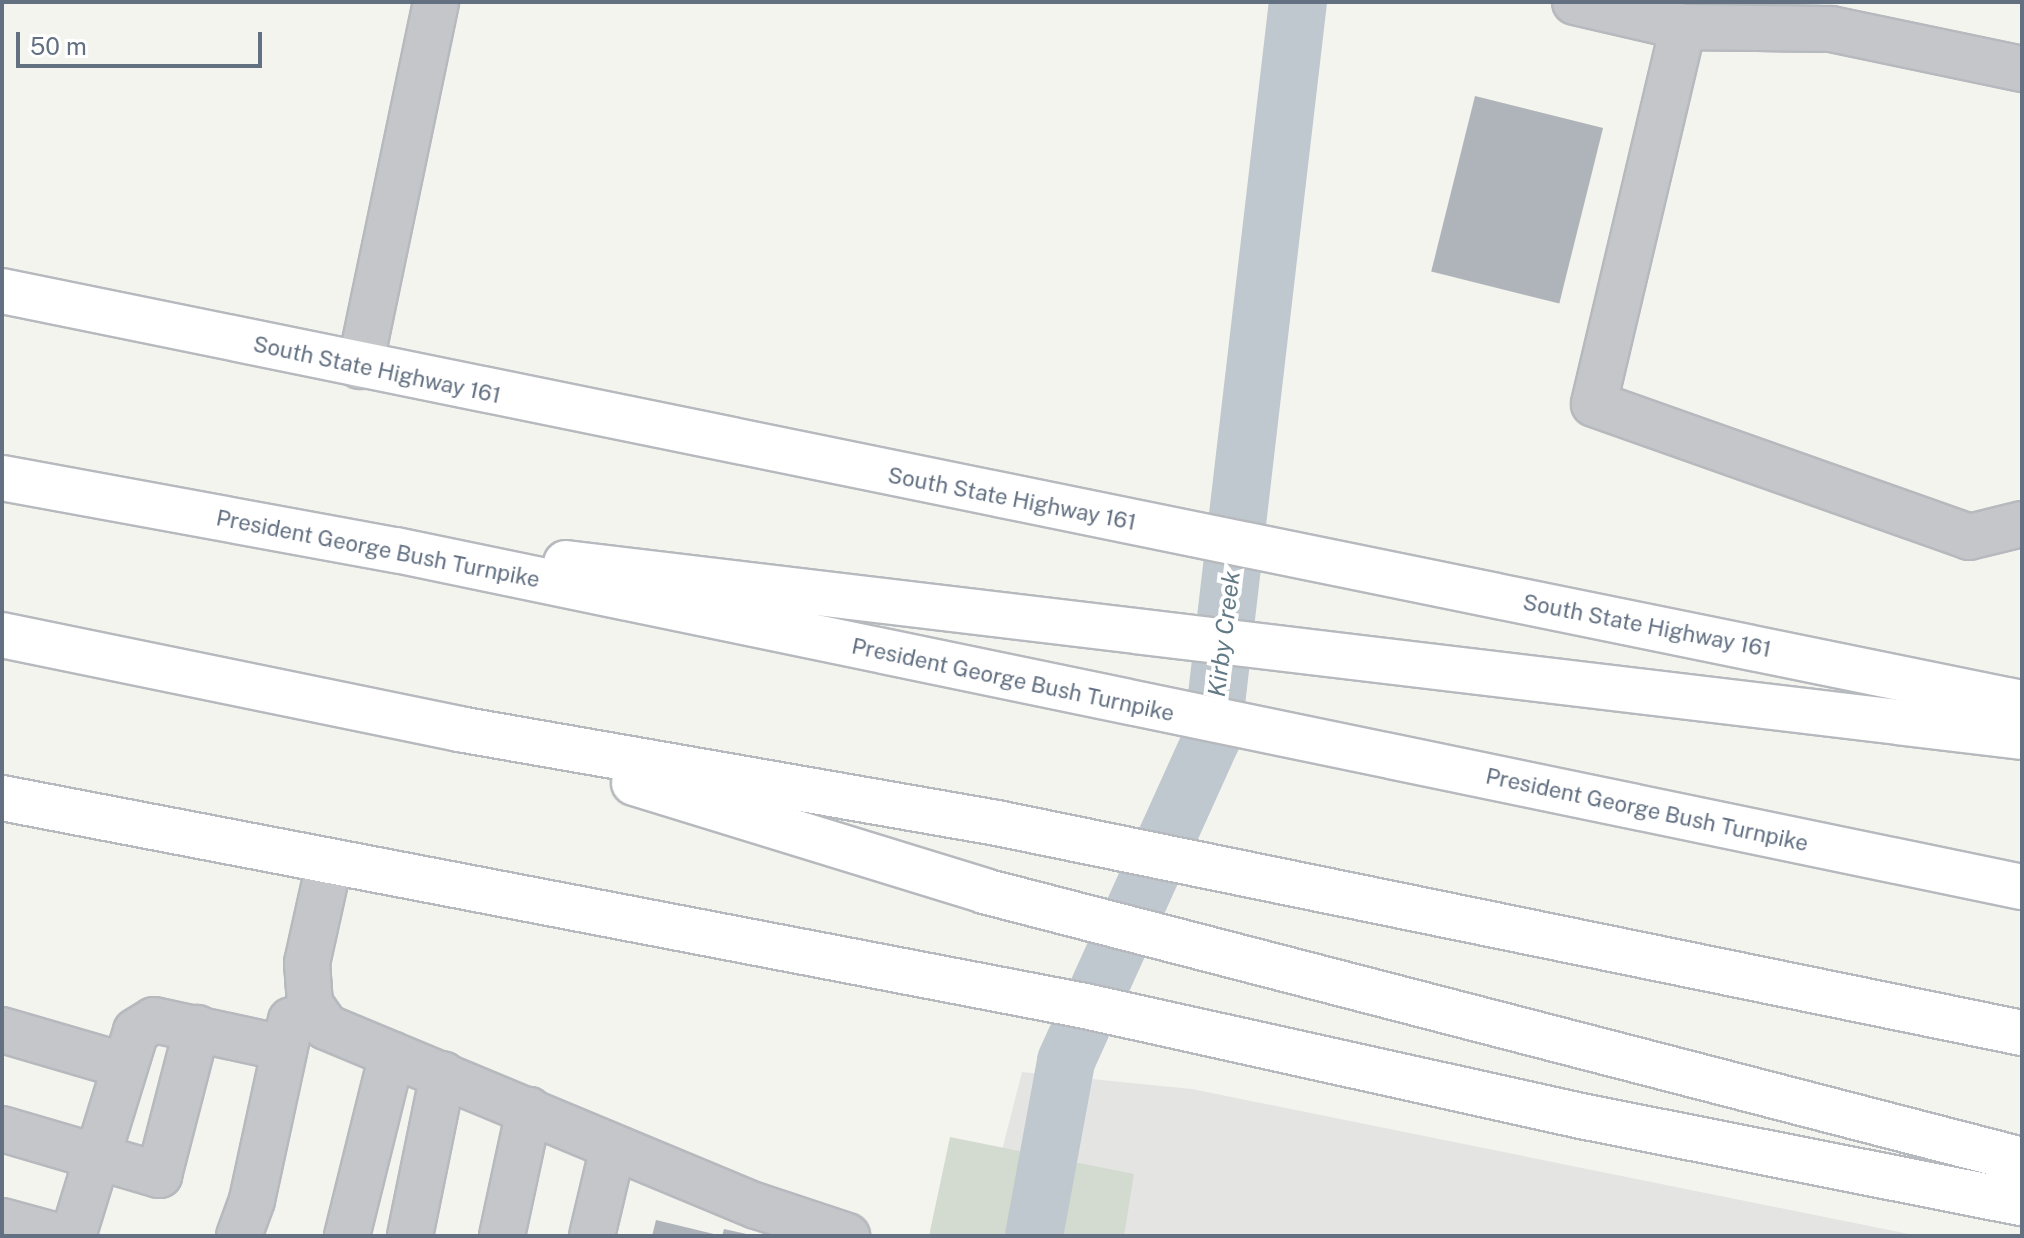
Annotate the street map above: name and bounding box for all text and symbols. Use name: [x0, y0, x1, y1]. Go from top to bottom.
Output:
scale bar: [20, 16, 266, 66]
text: 50 m: [30, 32, 87, 60]
street label: South State Highway 161: [251, 331, 503, 409]
street label: South State Highway 161: [885, 462, 1139, 536]
street label: President George Bush Turnpike: [214, 505, 542, 593]
water label: Kirby Creek: [1202, 569, 1246, 699]
street label: South State Highway 161: [1520, 589, 1774, 663]
street label: President George Bush Turnpike: [849, 633, 1177, 727]
street label: President George Bush Turnpike: [1483, 763, 1811, 857]

